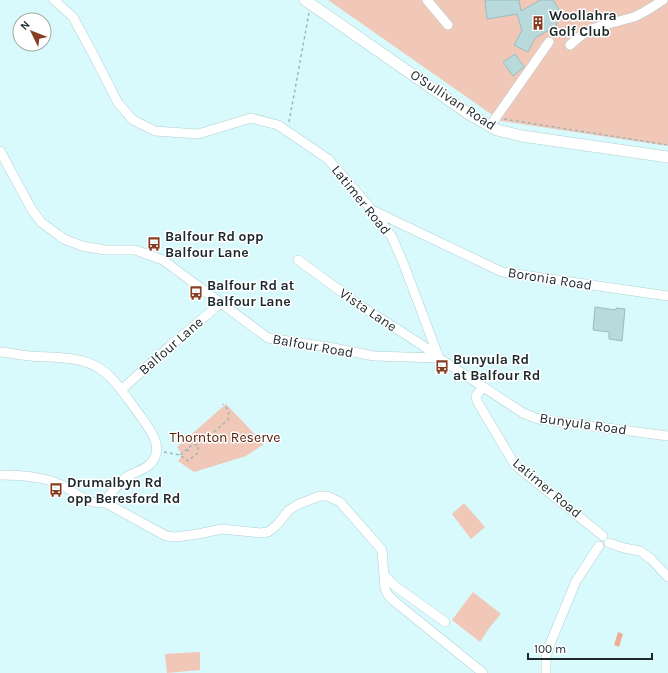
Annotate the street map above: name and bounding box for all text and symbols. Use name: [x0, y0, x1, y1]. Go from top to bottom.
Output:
place label: Woollahra Golf Club: [549, 7, 617, 40]
north arrow: [12, 12, 52, 52]
building icon: Woollahra Golf Club: [530, 15, 546, 31]
text: N: [18, 18, 32, 33]
street label: O'Sullivan Road: [407, 66, 499, 134]
street label: Latimer Road: [328, 162, 394, 238]
place label: Balfour Rd opp Balfour Lane: [165, 228, 264, 261]
bus stop icon: Balfour Rd opp Balfour Lane: [146, 236, 162, 252]
street label: Boronia Road: [507, 264, 593, 294]
place label: Balfour Rd at Balfour Lane: [207, 277, 295, 310]
bus stop icon: Balfour Rd at Balfour Lane: [188, 285, 204, 301]
street label: Vista Lane: [336, 285, 400, 335]
street label: Balfour Lane: [135, 313, 207, 379]
street label: Balfour Road: [271, 331, 355, 361]
place label: Bunyula Rd at Balfour Rd: [453, 351, 540, 384]
bus stop icon: Bunyula Rd at Balfour Rd: [434, 359, 450, 375]
street label: Bunyula Road: [538, 409, 628, 439]
park label: Thornton Reserve: [170, 429, 280, 446]
street label: Latimer Road: [509, 454, 585, 522]
place label: Drumalbyn Rd opp Beresford Rd: [67, 474, 180, 507]
bus stop icon: Drumalbyn Rd opp Beresford Rd: [48, 482, 64, 498]
scale bar: [528, 635, 652, 661]
text: 100 m: [534, 642, 566, 656]

